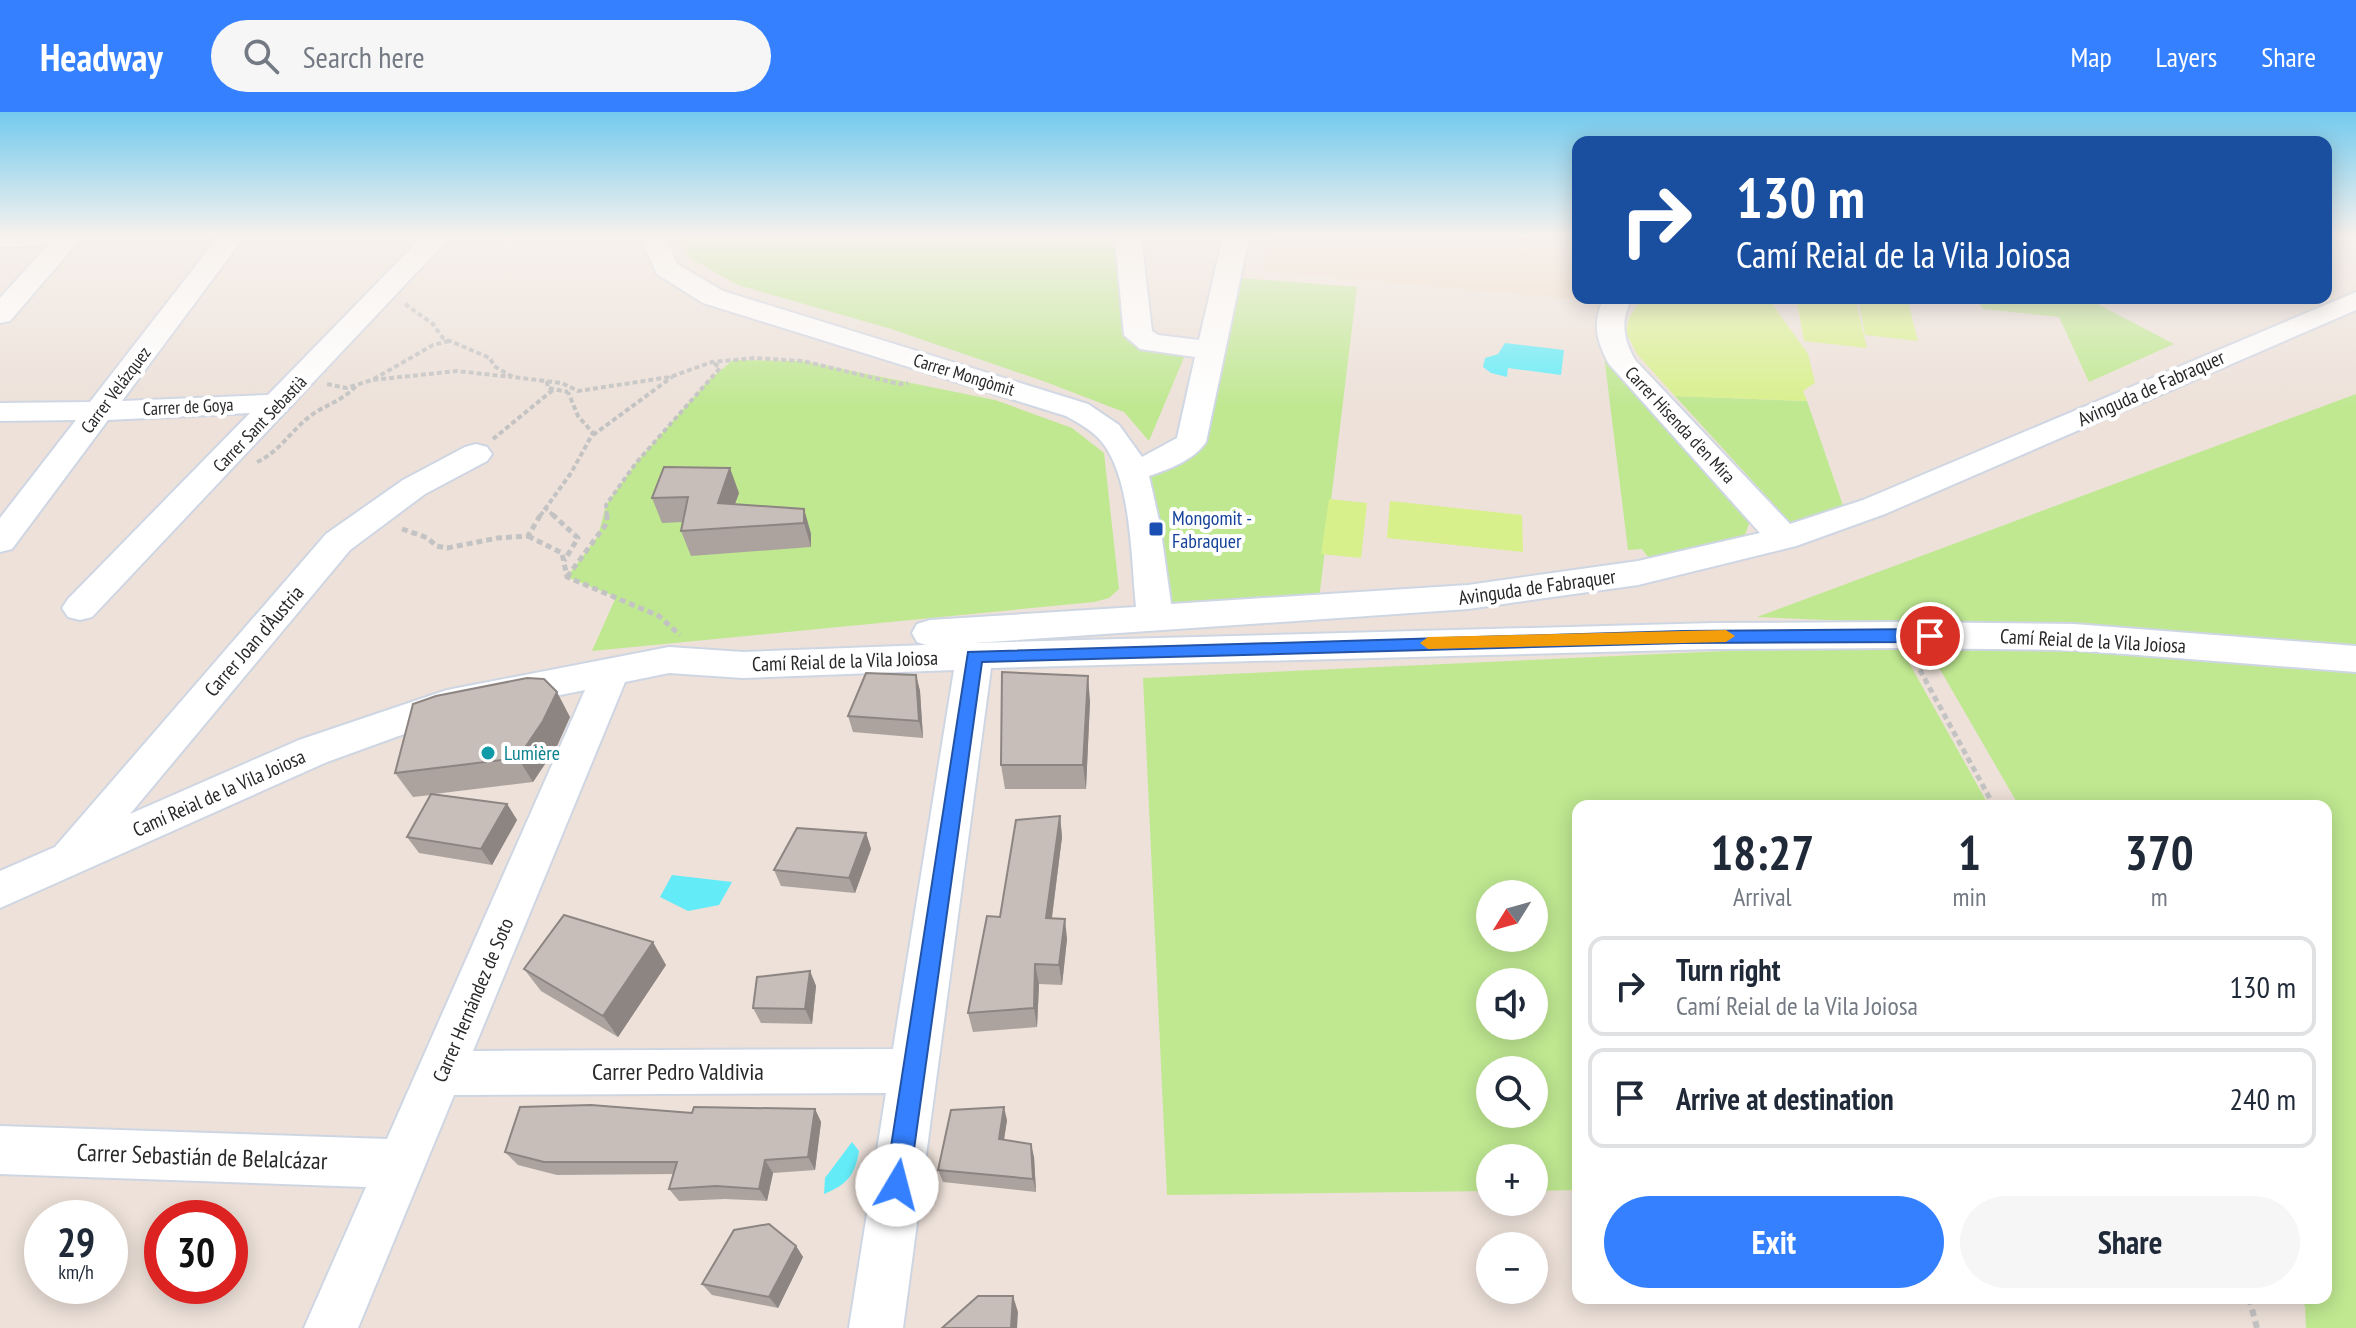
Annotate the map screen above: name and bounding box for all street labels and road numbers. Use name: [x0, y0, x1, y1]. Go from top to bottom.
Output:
street label: Carrer Velázquez: [76, 342, 156, 438]
street label: Avinguda de Fabraquer: [2073, 344, 2229, 432]
street label: Carrer Mongòmit: [911, 348, 1018, 401]
street label: Carrer Hisenda d'en Mira: [1620, 361, 1740, 488]
street label: Carrer Sant Sebastià: [208, 371, 311, 477]
street label: Carrer de Goya: [142, 393, 234, 420]
street label: Avinguda de Fabraquer: [1457, 563, 1618, 611]
street label: Carrer Joan d'Àustria: [199, 580, 309, 702]
street label: Camí Reial de la Vila Joiosa: [1999, 623, 2187, 659]
street label: Camí Reial de la Vila Joiosa: [752, 645, 938, 677]
street label: Camí Reial de la Vila Joiosa: [129, 743, 309, 843]
street label: Carrer Hernández de Soto: [427, 914, 519, 1086]
street label: Carrer Pedro Valdivia: [592, 1056, 764, 1087]
street label: Carrer Sebastián de Belalcázar: [76, 1137, 328, 1176]

